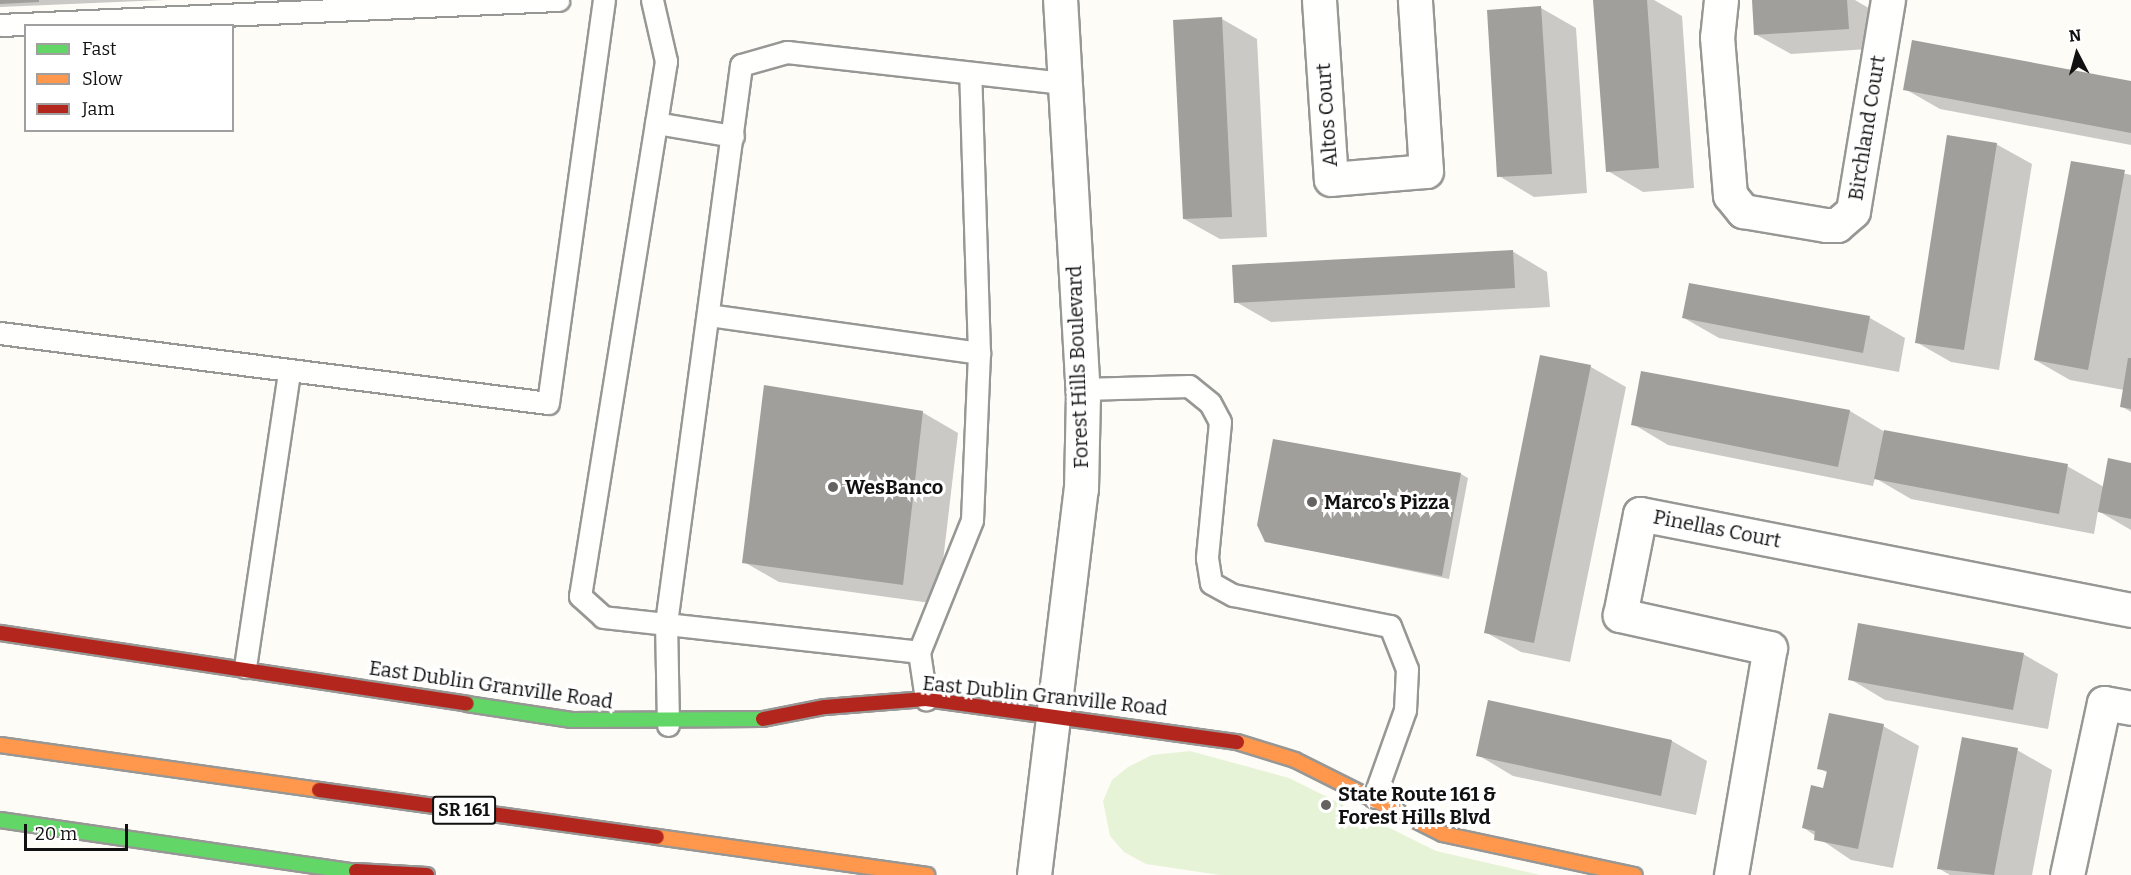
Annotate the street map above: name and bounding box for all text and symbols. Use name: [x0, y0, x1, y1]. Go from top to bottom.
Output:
legend: [24, 24, 234, 132]
north arrow: [2047, 24, 2107, 84]
text: N: [2068, 26, 2082, 46]
text: Fast: [82, 38, 117, 60]
street label: Birchland Court: [1844, 54, 1890, 202]
street label: Altos Court: [1311, 62, 1343, 168]
text: Slow: [82, 68, 122, 90]
text: Jam: [82, 98, 115, 120]
street label: Forest Hills Boulevard: [1062, 265, 1094, 469]
place label: WesBanco: [845, 475, 943, 499]
marker: WesBanco: [826, 480, 840, 494]
place label: Marco's Pizza: [1324, 490, 1449, 514]
marker: Marco's Pizza: [1305, 495, 1319, 509]
street label: Pinellas Court: [1651, 505, 1783, 553]
street label: East Dublin Granville Road: [367, 656, 615, 714]
street label: East Dublin Granville Road: [921, 671, 1169, 721]
place label: State Route 161 & Forest Hills Blvd: [1338, 782, 1496, 829]
road number: SR 161: [431, 795, 497, 825]
marker: State Route 161 & Forest Hills Blvd: [1319, 798, 1333, 812]
scale bar: [27, 812, 130, 850]
text: 20 m: [35, 823, 77, 845]

